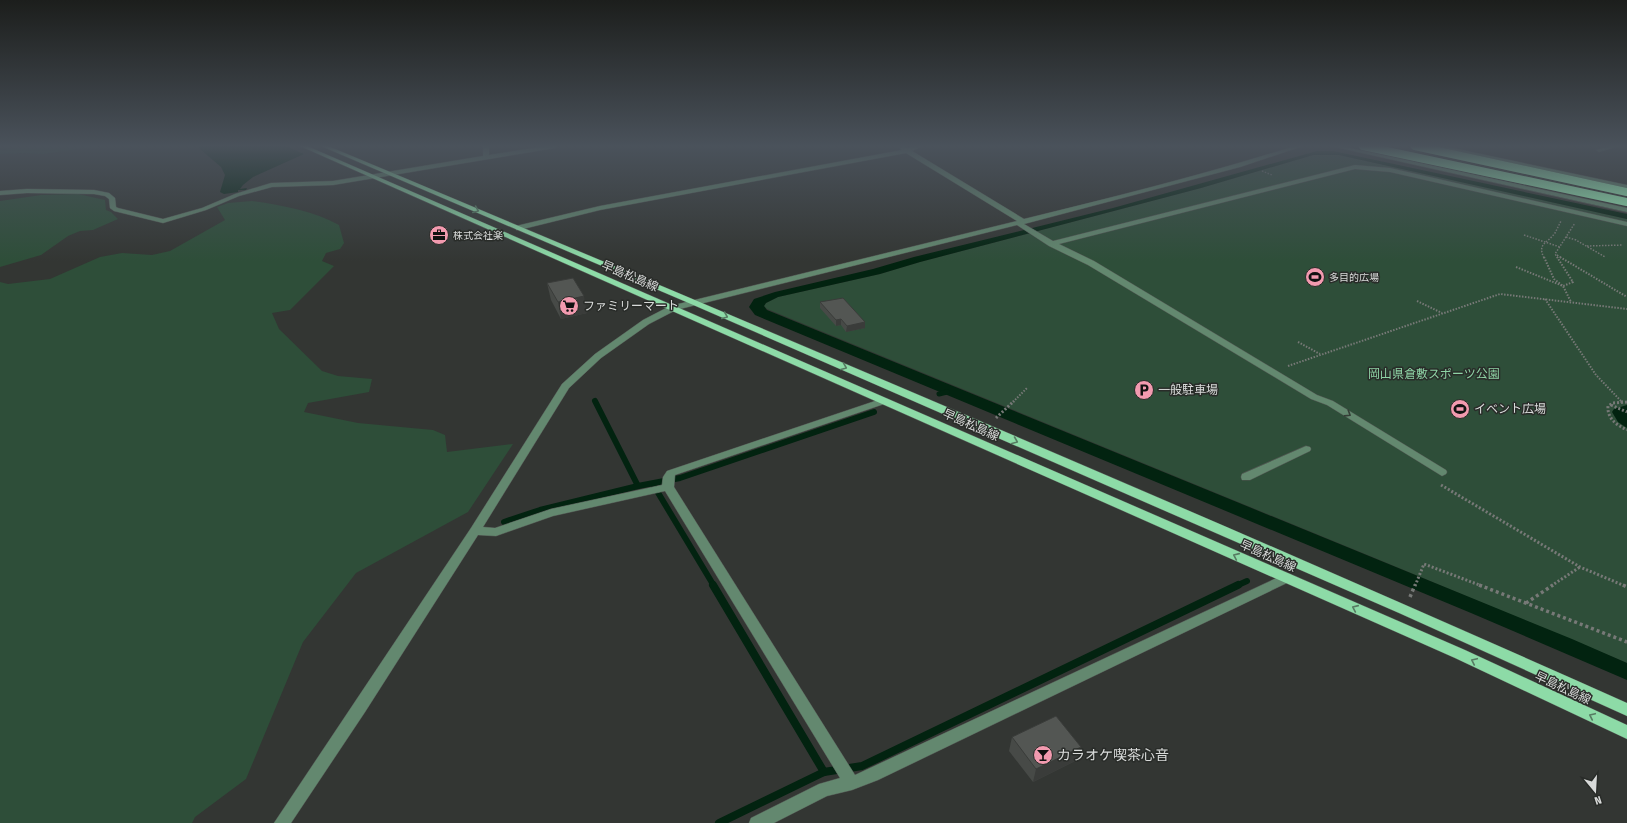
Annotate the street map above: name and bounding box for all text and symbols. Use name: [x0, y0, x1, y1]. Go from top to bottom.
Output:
one-way arrow: [472, 205, 480, 213]
office icon: 株式会社楽: [428, 224, 450, 246]
place label: 株式会社楽: [453, 230, 503, 242]
street label: 早島松島線: [600, 258, 660, 294]
sports icon: 多目的広場: [1304, 266, 1326, 288]
place label: 多目的広場: [1329, 272, 1379, 284]
supermarket icon: ファミリーマート: [558, 295, 580, 317]
place label: ファミリーマート: [583, 299, 679, 313]
one-way arrow: [721, 311, 728, 319]
one-way arrow: [840, 362, 848, 370]
park label: 岡山県倉敷スポーツ公園: [1368, 367, 1500, 381]
parking icon: 一般駐車場: [1133, 379, 1155, 401]
place label: 一般駐車場: [1158, 383, 1218, 397]
sports icon: イベント広場: [1449, 398, 1471, 420]
place label: イベント広場: [1474, 402, 1546, 416]
street label: 早島松島線: [941, 406, 1001, 444]
one-way arrow: [1344, 410, 1351, 417]
one-way arrow: [1010, 436, 1018, 444]
street label: 早島松島線: [1238, 537, 1298, 575]
one-way arrow: [1233, 553, 1240, 561]
one-way arrow: [1352, 605, 1359, 613]
one-way arrow: [1471, 658, 1478, 666]
street label: 早島松島線: [1533, 669, 1593, 707]
one-way arrow: [1588, 713, 1596, 721]
bar icon: カラオケ喫茶心音: [1032, 744, 1054, 766]
place label: カラオケ喫茶心音: [1057, 747, 1169, 764]
north arrow: [1575, 771, 1615, 811]
text: N: [1593, 793, 1603, 807]

